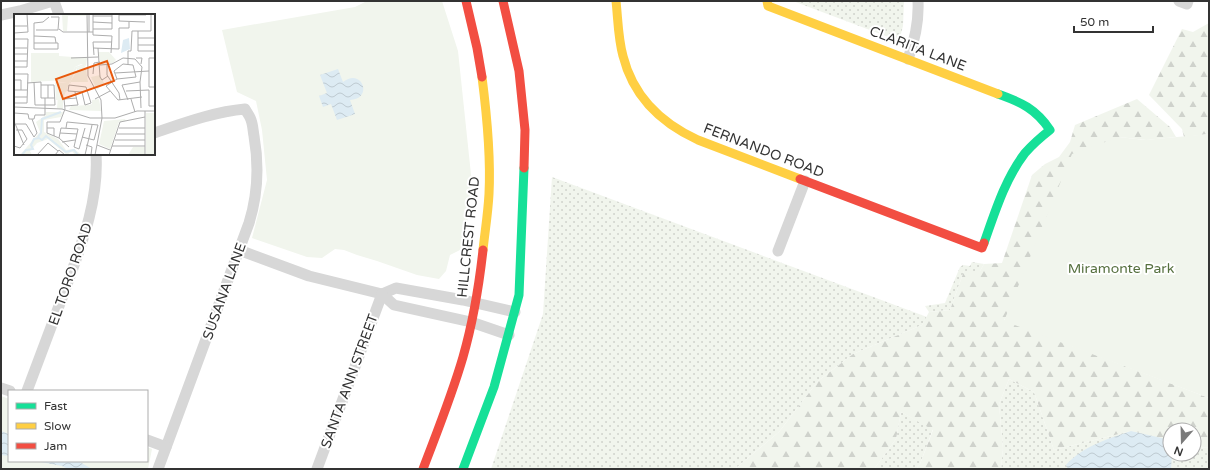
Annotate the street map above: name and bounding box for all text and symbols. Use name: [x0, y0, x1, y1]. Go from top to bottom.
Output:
scale bar: [1074, 8, 1153, 34]
inset map: [14, 14, 155, 155]
text: 50 m: [1080, 15, 1109, 29]
street label: CLARITA LANE: [867, 22, 969, 75]
street label: FERNANDO ROAD: [701, 120, 827, 181]
street label: HILLCREST ROAD: [454, 176, 483, 298]
street label: EL TORO ROAD: [45, 221, 96, 328]
street label: SUSANA LANE: [199, 240, 250, 342]
park label: Miramonte Park: [1068, 260, 1175, 277]
street label: SANTA ANN STREET: [317, 311, 382, 451]
legend: [8, 390, 148, 462]
text: Fast: [44, 399, 68, 413]
text: Slow: [44, 419, 71, 433]
north arrow: [1162, 422, 1202, 462]
text: Jam: [44, 439, 67, 453]
text: N: [1172, 443, 1185, 459]

